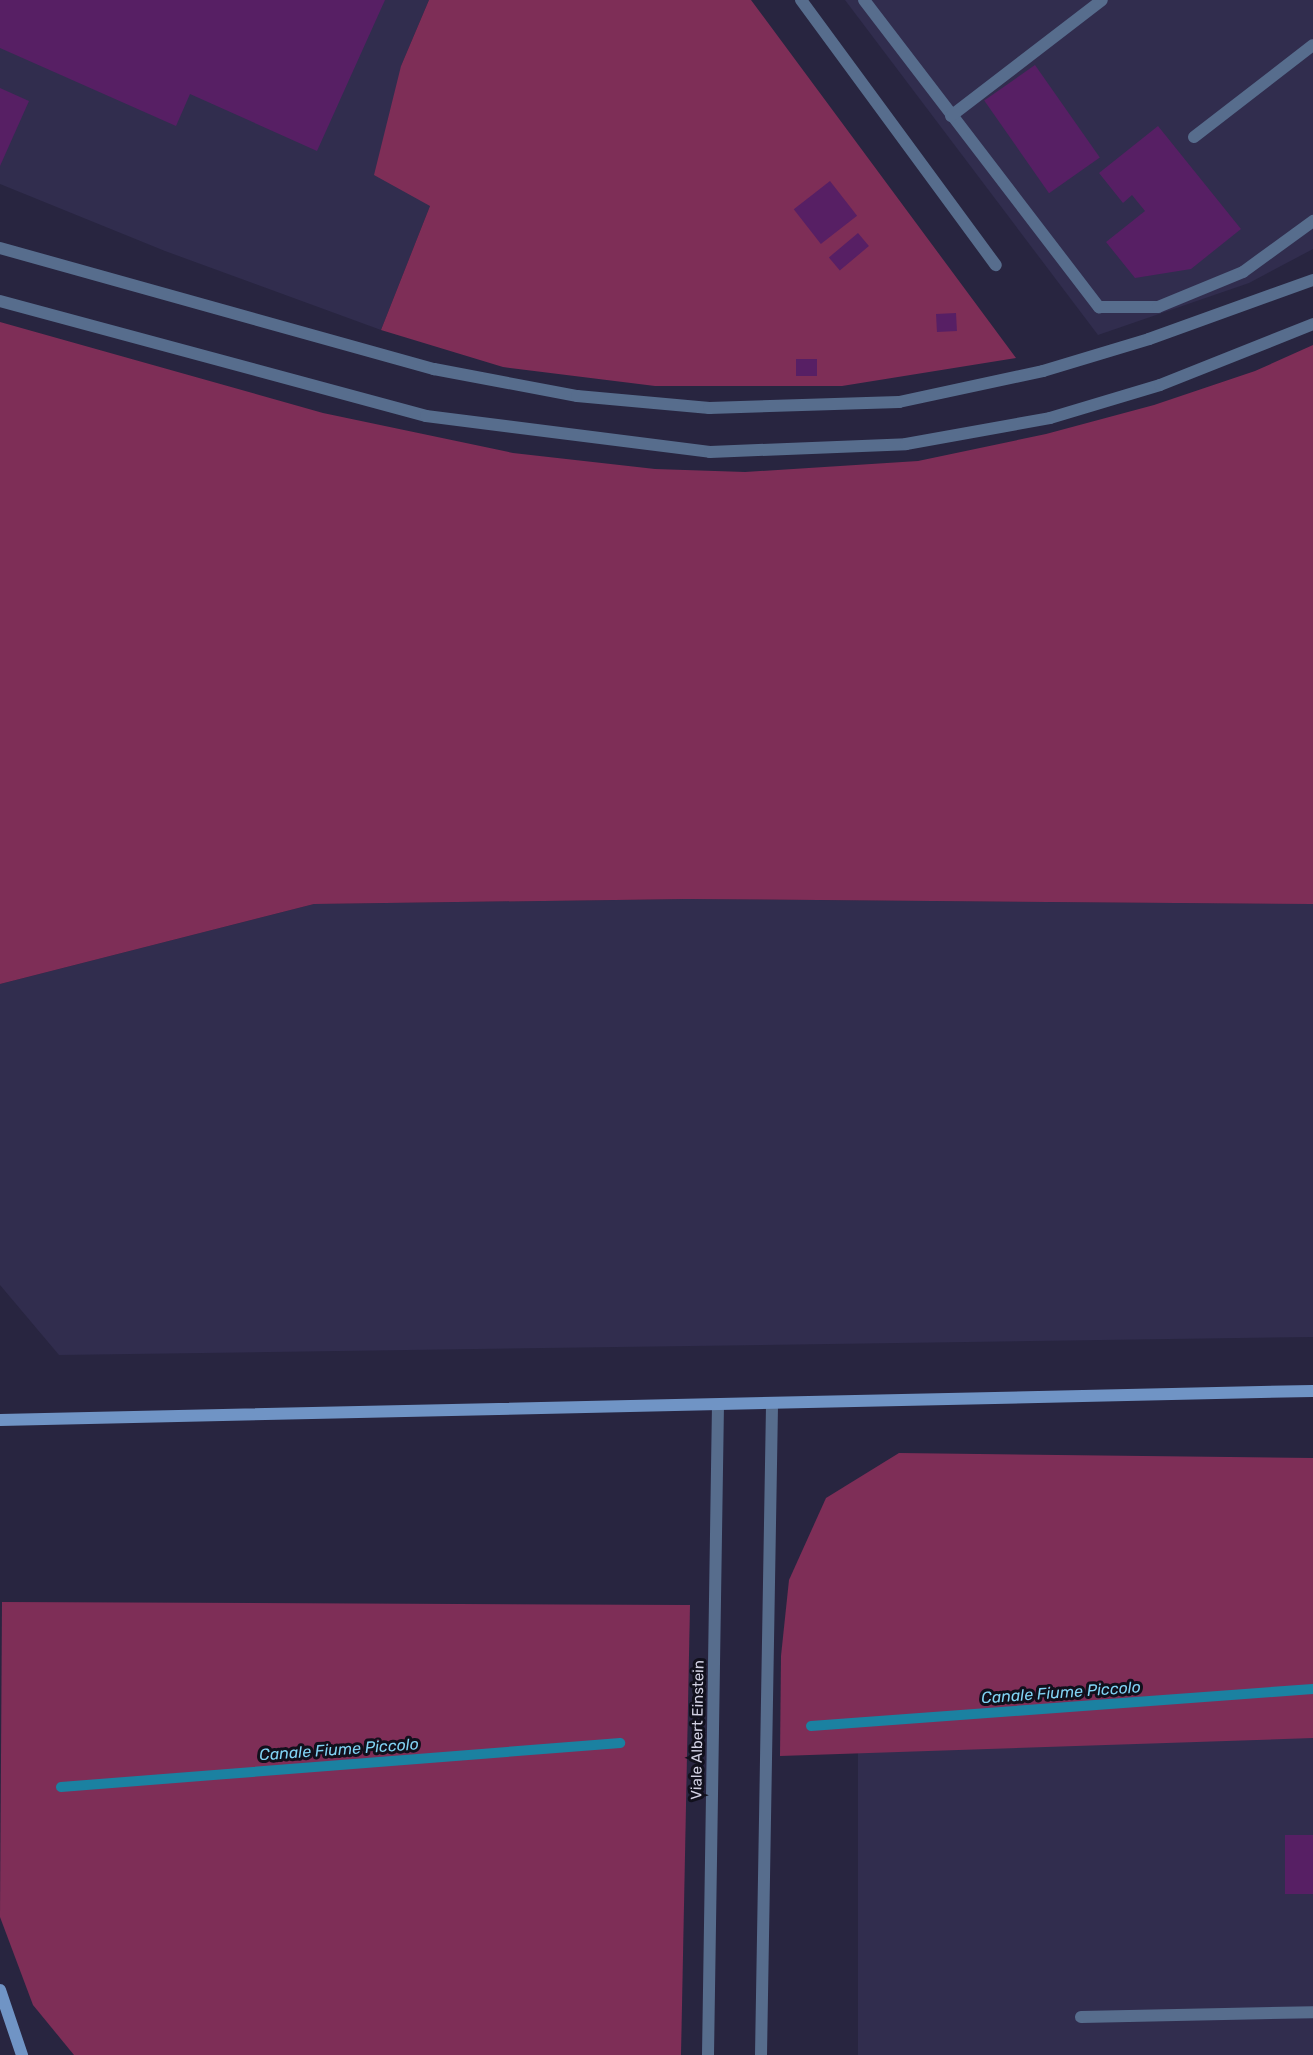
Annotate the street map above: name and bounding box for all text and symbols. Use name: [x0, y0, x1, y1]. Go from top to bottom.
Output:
street label: Viale Albert Einstein: [688, 1660, 708, 1800]
water label: Canale Fiume Piccolo: [981, 1678, 1141, 1708]
water label: Canale Fiume Piccolo: [259, 1735, 419, 1765]

